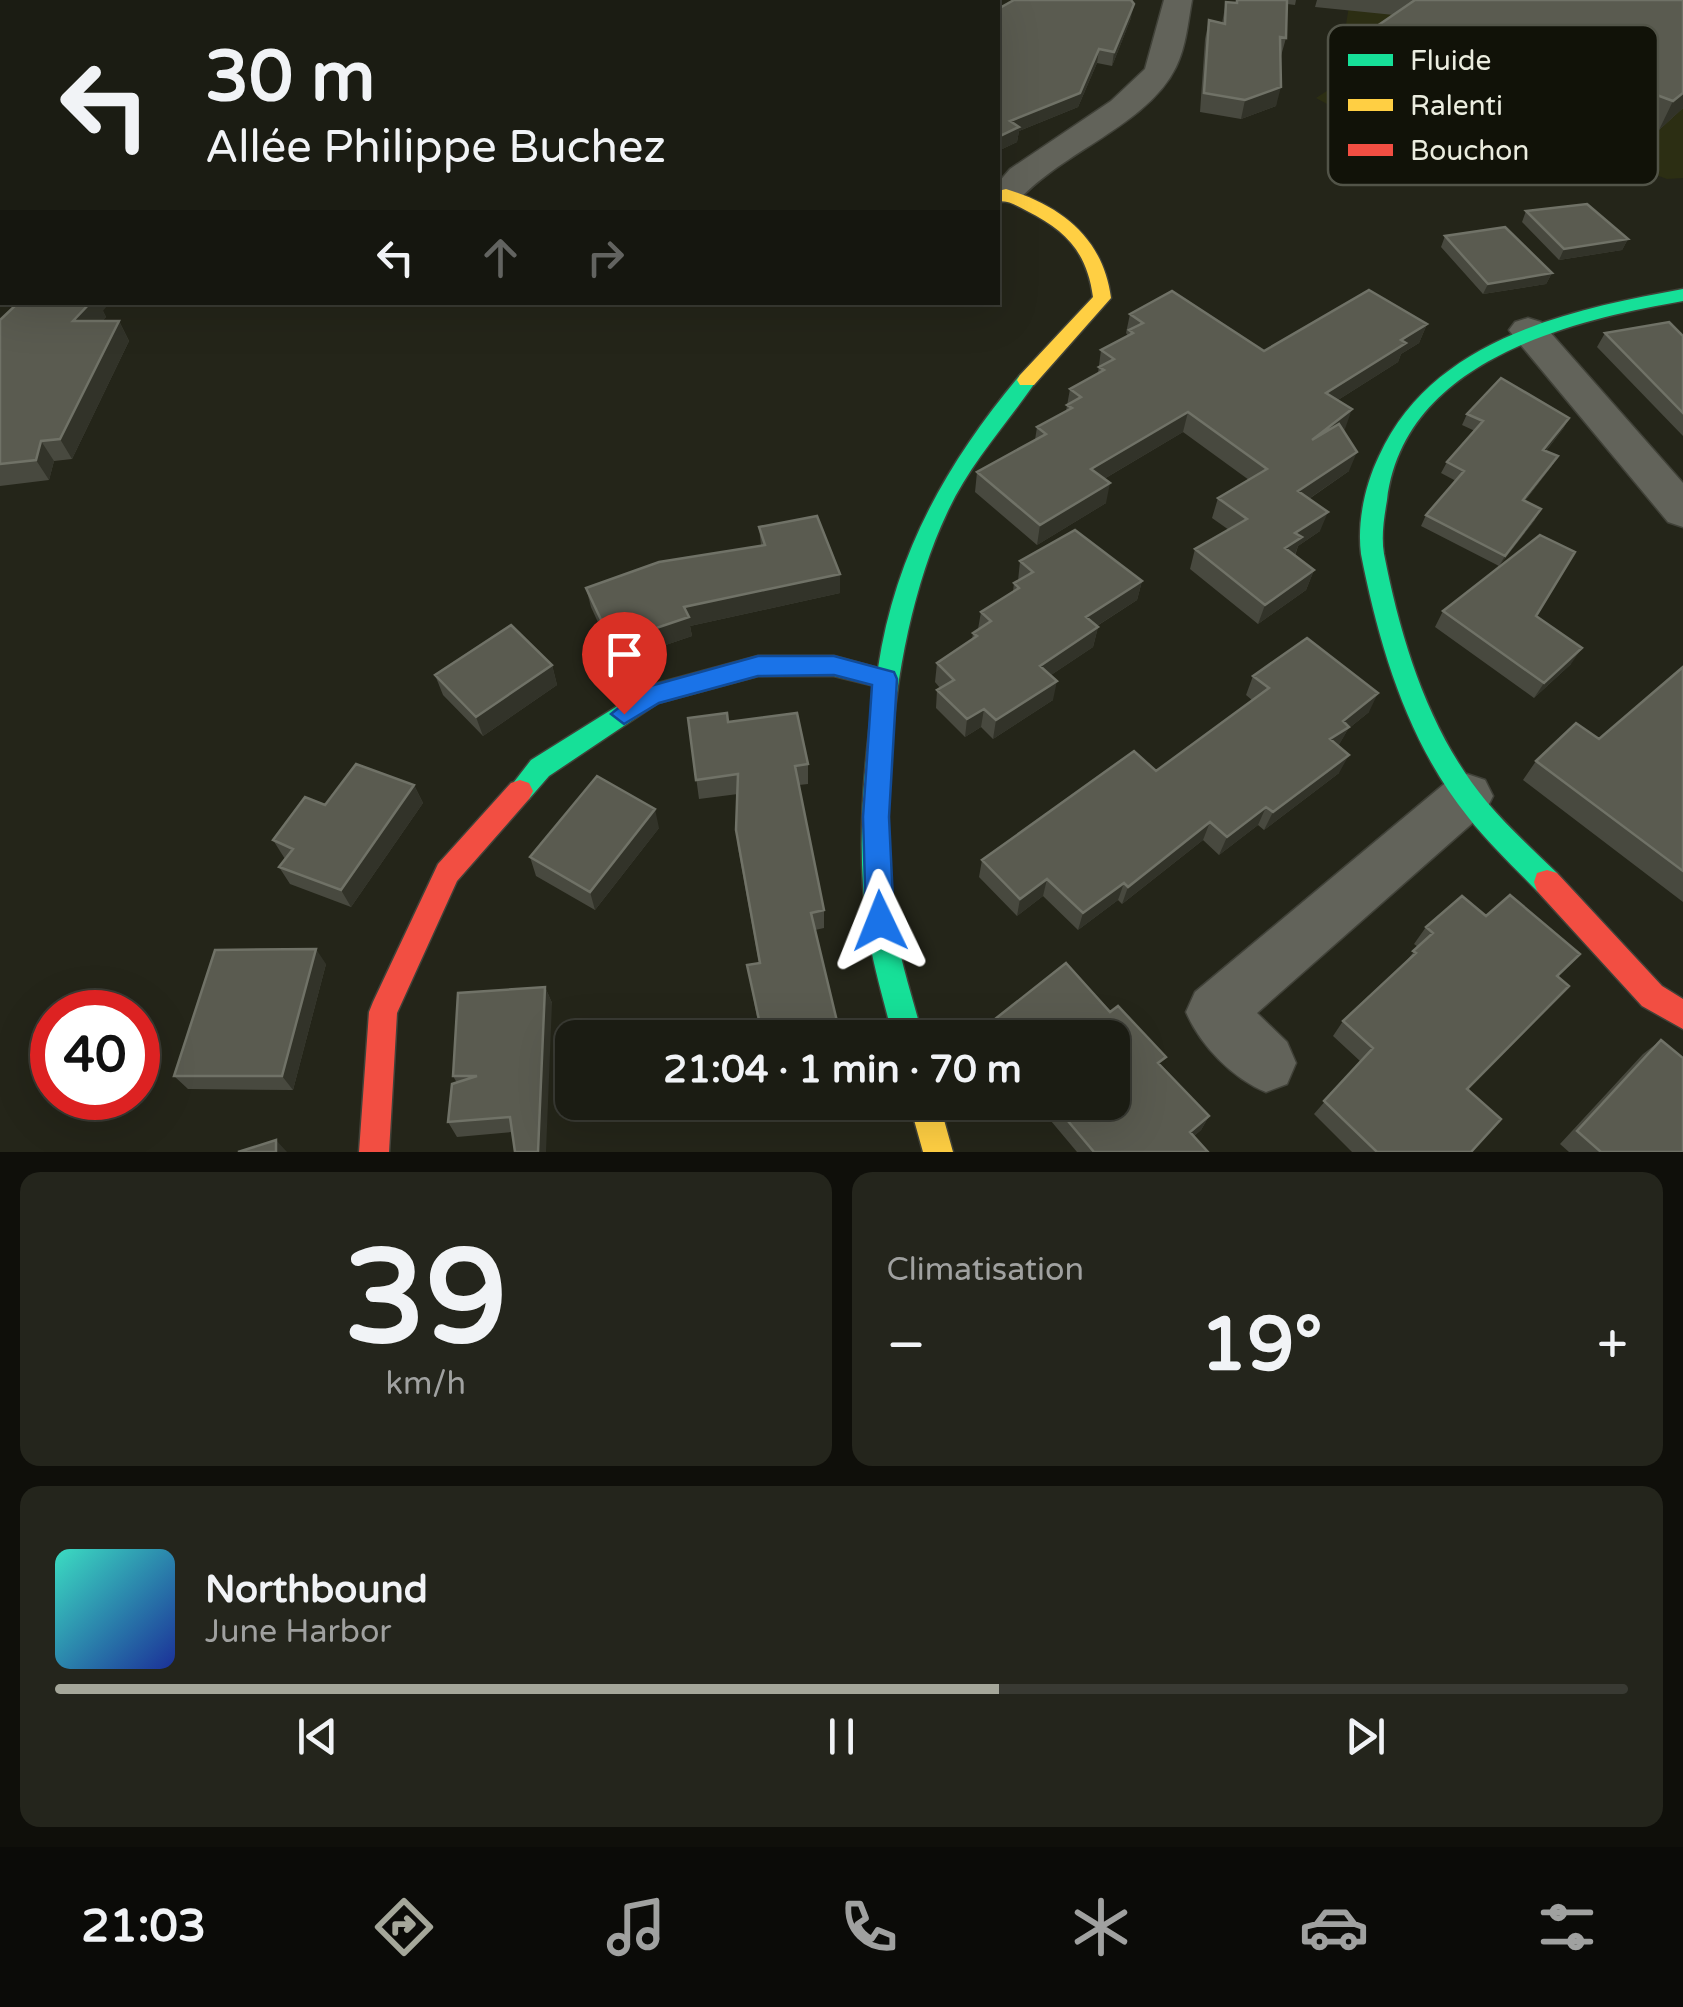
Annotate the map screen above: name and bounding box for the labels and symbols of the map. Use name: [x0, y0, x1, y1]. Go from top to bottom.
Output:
legend: [1328, 25, 1658, 185]
text: Fluide: [1410, 44, 1491, 78]
text: Ralenti: [1410, 89, 1503, 123]
text: Bouchon: [1410, 134, 1529, 168]
pin: [582, 612, 667, 715]
position arrow: [828, 869, 932, 973]
speed limit sign: 40: [30, 990, 160, 1120]

